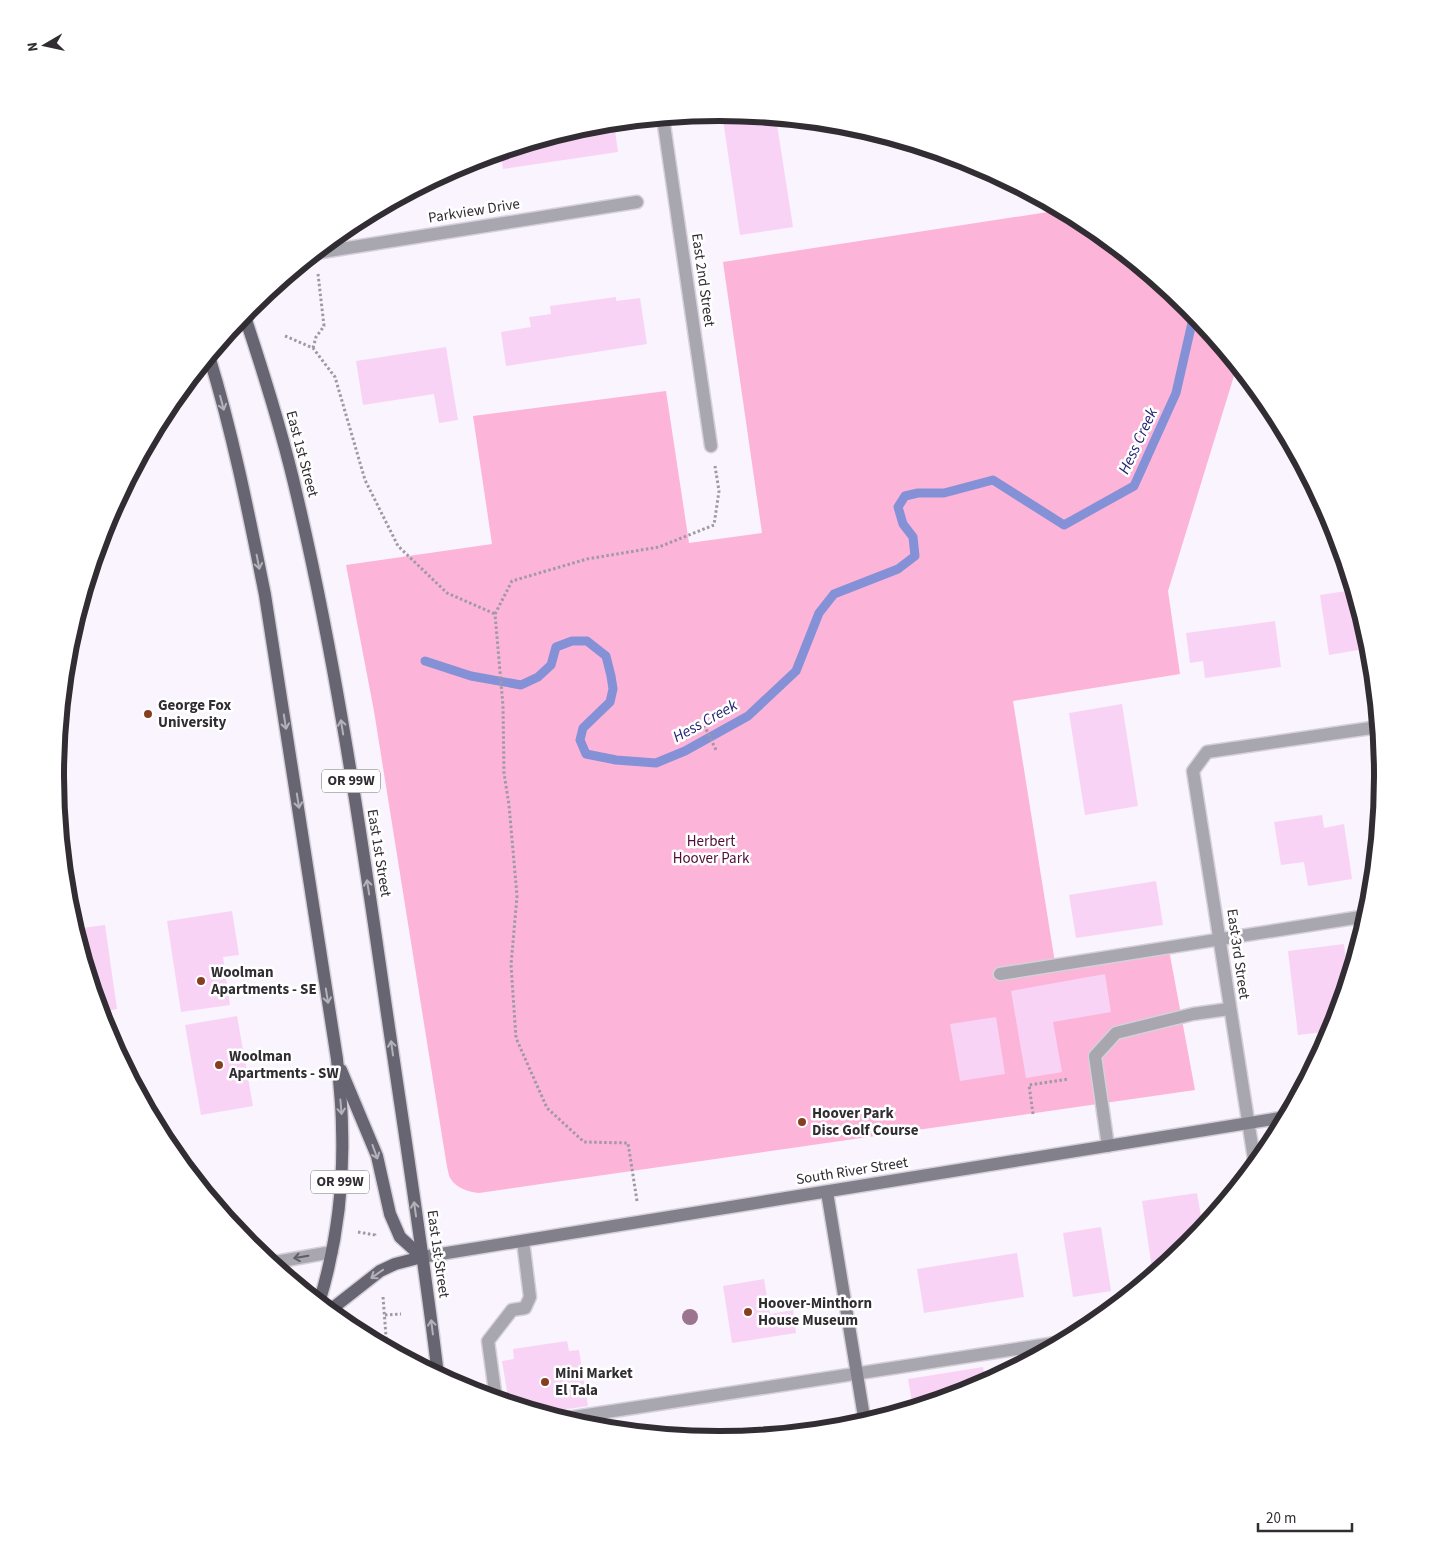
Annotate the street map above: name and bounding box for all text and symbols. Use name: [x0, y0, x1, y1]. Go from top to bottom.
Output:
north arrow: [20, 20, 70, 70]
text: N: [23, 41, 44, 53]
street label: Parkview Drive: [427, 193, 521, 229]
street label: East 2nd Street: [686, 232, 720, 328]
one-way arrow: [218, 395, 228, 411]
water label: Hess Creek: [1113, 404, 1163, 478]
street label: East 1st Street: [280, 408, 324, 500]
one-way arrow: [254, 553, 264, 569]
water label: Hess Creek: [669, 694, 742, 748]
place label: George Fox University: [158, 695, 232, 733]
marker: George Fox University: [142, 708, 154, 720]
one-way arrow: [281, 713, 291, 729]
one-way arrow: [337, 719, 347, 735]
road number: OR 99W: [322, 769, 380, 792]
one-way arrow: [293, 792, 303, 808]
street label: East 1st Street: [362, 808, 396, 898]
park label: Herbert Hoover Park: [673, 831, 750, 869]
one-way arrow: [362, 879, 372, 895]
street label: East 3rd Street: [1221, 908, 1255, 1000]
place label: Woolman Apartments - SE: [210, 962, 317, 1000]
marker: Woolman Apartments - SE: [195, 975, 207, 987]
one-way arrow: [322, 987, 332, 1003]
one-way arrow: [386, 1040, 396, 1056]
place label: Woolman Apartments - SW: [228, 1046, 339, 1084]
marker: Woolman Apartments - SW: [213, 1059, 225, 1071]
one-way arrow: [336, 1099, 345, 1115]
place label: Hoover Park Disc Golf Course: [812, 1103, 919, 1141]
marker: Hoover Park Disc Golf Course: [796, 1116, 808, 1128]
one-way arrow: [371, 1144, 380, 1159]
street label: South River Street: [795, 1152, 909, 1190]
road number: OR 99W: [311, 1170, 369, 1194]
one-way arrow: [410, 1201, 420, 1217]
street label: East 1st Street: [421, 1209, 455, 1299]
one-way arrow: [293, 1253, 309, 1263]
one-way arrow: [370, 1269, 384, 1279]
place label: Hoover-Minthorn House Museum: [758, 1293, 872, 1331]
marker: Hoover-Minthorn House Museum: [742, 1306, 754, 1318]
one-way arrow: [427, 1319, 437, 1335]
place label: Mini Market El Tala: [555, 1363, 633, 1401]
marker: Mini Market El Tala: [539, 1376, 551, 1388]
scale bar: [1258, 1500, 1352, 1532]
text: 20 m: [1266, 1508, 1296, 1529]

